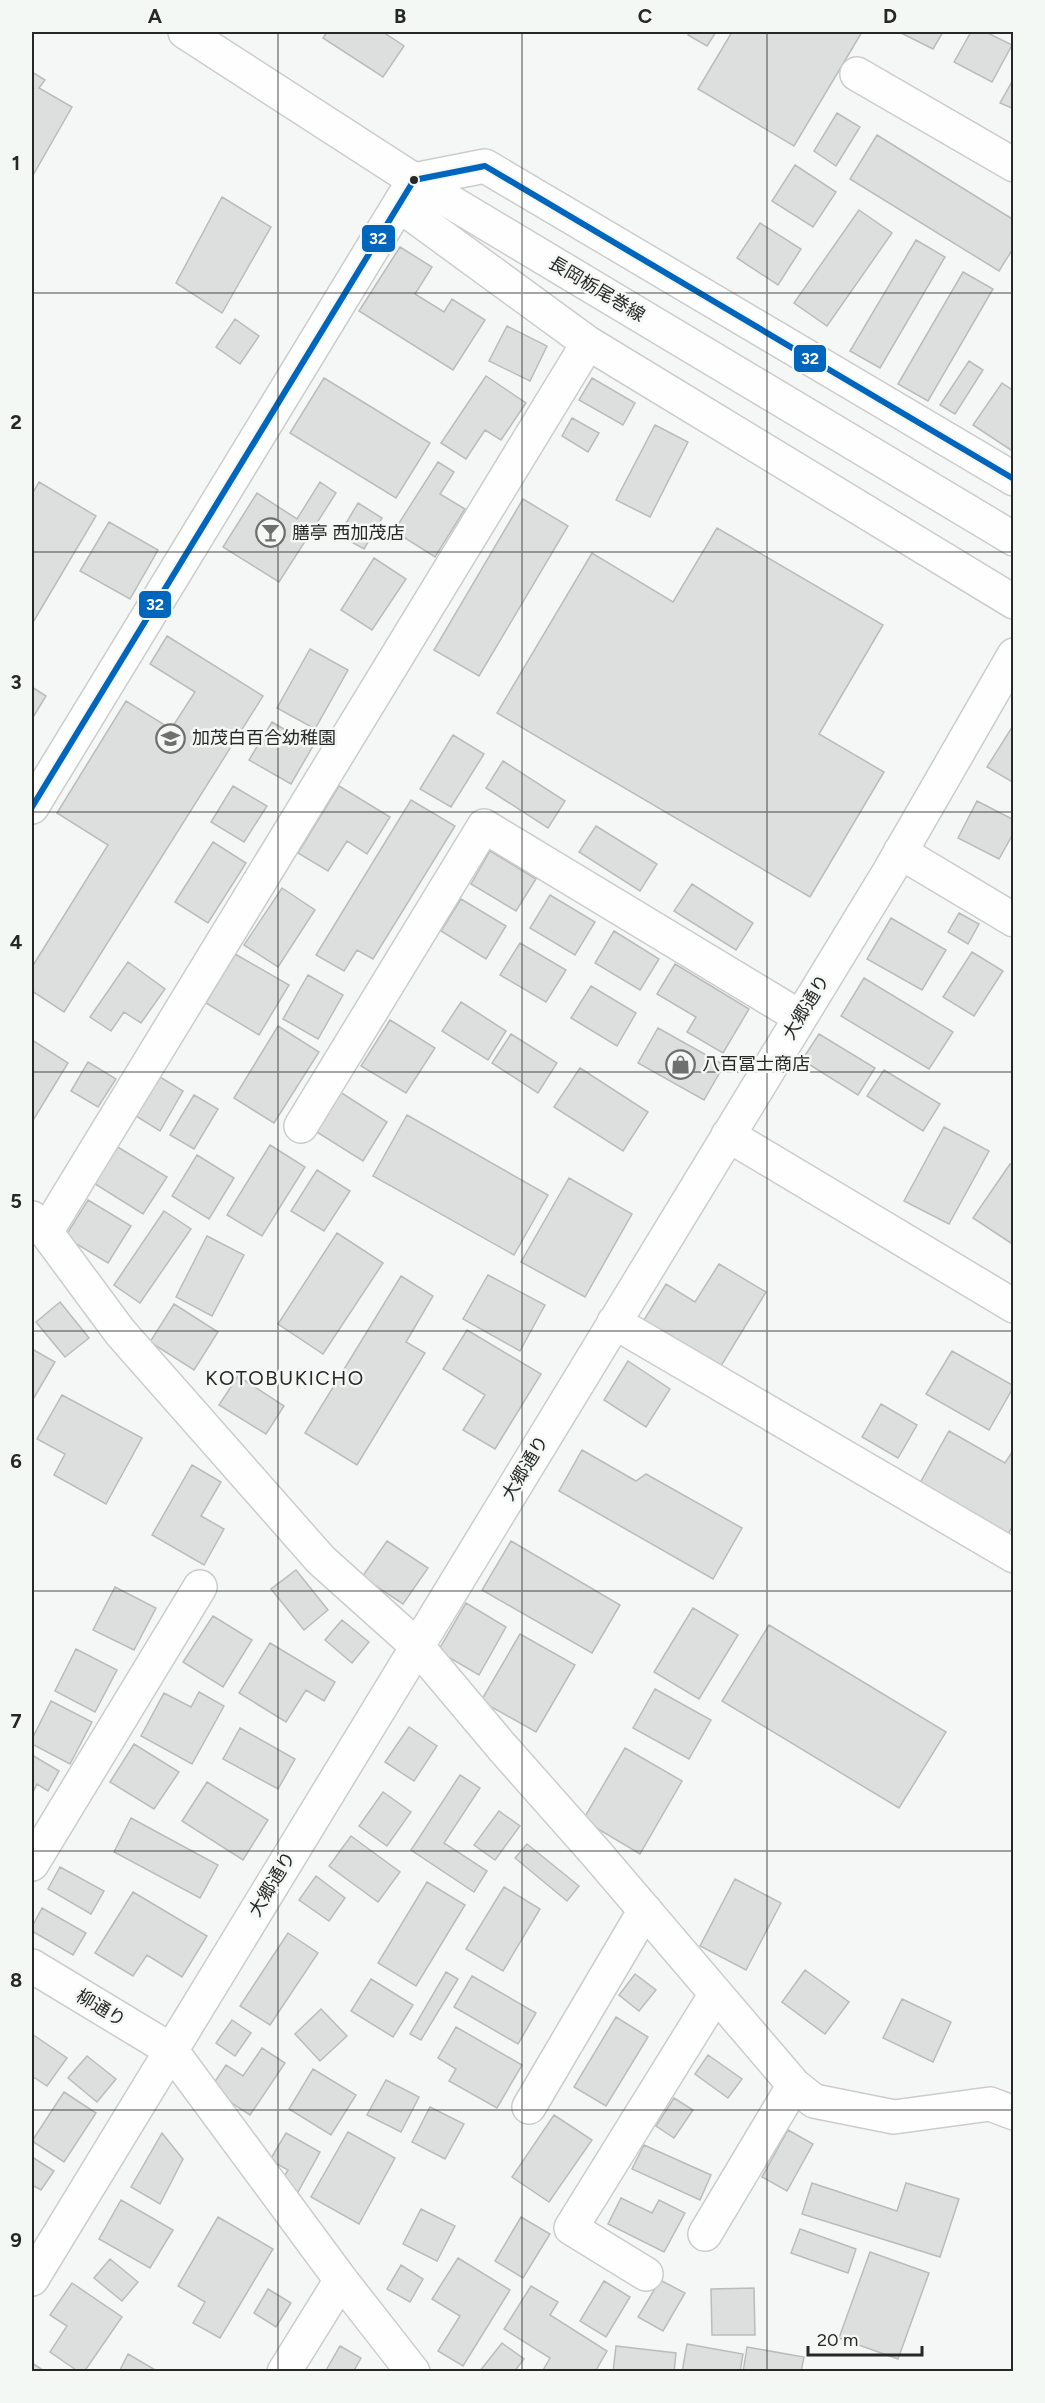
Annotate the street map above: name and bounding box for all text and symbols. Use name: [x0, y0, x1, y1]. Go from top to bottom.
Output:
text: A: [148, 4, 163, 28]
text: B: [394, 4, 406, 28]
text: C: [638, 4, 652, 28]
text: D: [883, 4, 897, 28]
text: 1: [12, 151, 20, 175]
unlabelled marker: [408, 174, 420, 186]
line badge: 32: [361, 224, 396, 253]
text: 32: [369, 229, 387, 248]
street label: 長岡栃尾巻線: [545, 252, 649, 326]
line badge: 32: [793, 344, 827, 373]
text: 32: [801, 349, 819, 368]
text: 2: [10, 410, 22, 434]
bar icon: 膳亭 西加茂店: [255, 517, 287, 549]
place label: 膳亭 西加茂店: [292, 522, 404, 544]
line badge: 32: [138, 590, 172, 619]
text: 32: [146, 595, 164, 614]
text: 3: [10, 670, 22, 694]
school or university icon: 加茂白百合幼稚園: [155, 722, 187, 754]
place label: 加茂白百合幼稚園: [192, 727, 336, 749]
text: 4: [10, 930, 23, 954]
street label: 大郷通り: [778, 970, 834, 1044]
shop icon: 八百冨士商店: [665, 1048, 697, 1080]
place label: 八百冨士商店: [702, 1053, 810, 1075]
text: 5: [10, 1189, 22, 1213]
district label: KOTOBUKICHO: [205, 1366, 365, 1390]
street label: 大郷通り: [497, 1431, 553, 1505]
text: 6: [10, 1449, 22, 1473]
text: 7: [10, 1709, 22, 1733]
street label: 大郷通り: [244, 1847, 300, 1921]
text: 8: [10, 1968, 22, 1992]
street label: 柳通り: [72, 1985, 130, 2031]
text: 9: [10, 2228, 22, 2252]
scale bar: [808, 2319, 922, 2357]
text: 20 m: [817, 2329, 858, 2351]

